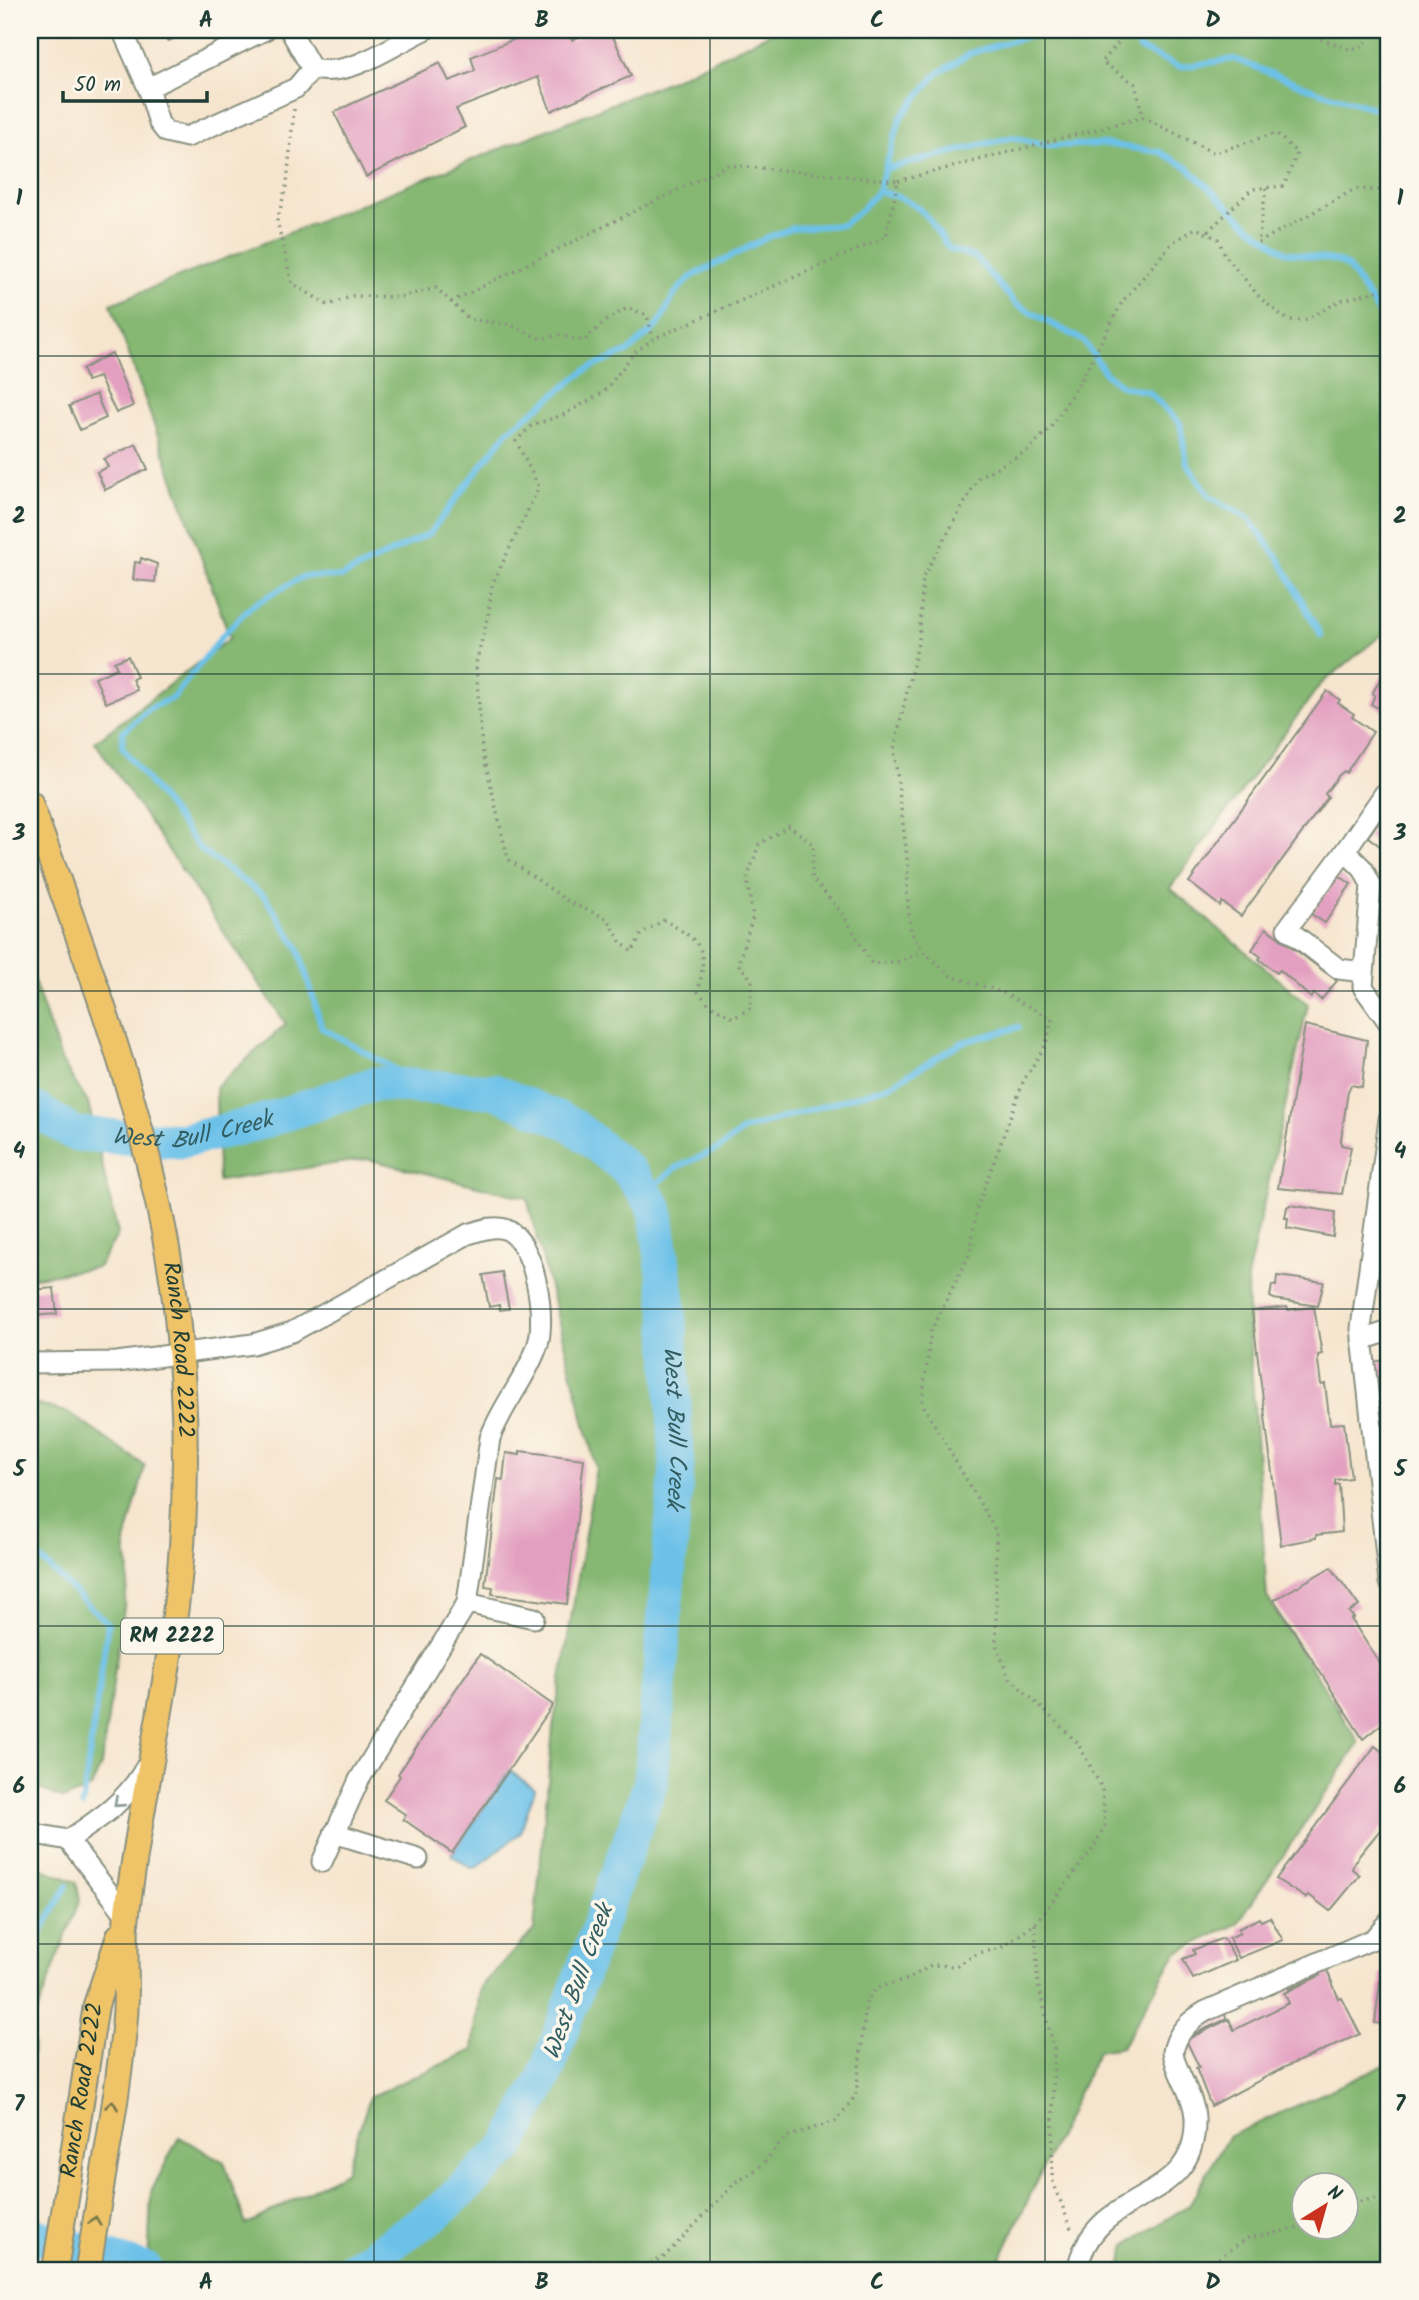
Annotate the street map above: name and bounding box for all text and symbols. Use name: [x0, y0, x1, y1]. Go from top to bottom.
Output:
text: A: [199, 3, 213, 39]
text: B: [535, 3, 549, 39]
text: C: [870, 3, 884, 39]
text: D: [1205, 3, 1221, 39]
scale bar: [63, 60, 206, 104]
text: 50 m: [74, 69, 121, 102]
text: 1: [16, 181, 23, 217]
text: 1: [1397, 181, 1404, 217]
text: 2: [12, 499, 26, 535]
text: 2: [1393, 499, 1407, 535]
text: 3: [12, 816, 26, 852]
text: 3: [1393, 816, 1407, 852]
water label: West Bull Creek: [112, 1099, 282, 1161]
text: 4: [13, 1134, 26, 1170]
text: 4: [1394, 1134, 1407, 1170]
street label: Ranch Road 2222: [152, 1259, 203, 1439]
water label: West Bull Creek: [651, 1346, 697, 1514]
text: 5: [12, 1452, 27, 1488]
text: 5: [1393, 1452, 1408, 1488]
road number: RM 2222: [121, 1618, 223, 1654]
text: 6: [13, 1769, 25, 1805]
text: 6: [1394, 1769, 1406, 1805]
one-way arrow: [113, 1795, 126, 1808]
water label: West Bull Creek: [533, 1896, 626, 2065]
street label: Ranch Road 2222: [51, 2000, 114, 2180]
text: 7: [14, 2087, 26, 2123]
text: 7: [1395, 2087, 1407, 2123]
one-way arrow: [105, 2099, 120, 2111]
north arrow: [1290, 2170, 1360, 2240]
text: N: [1320, 2178, 1348, 2210]
one-way arrow: [88, 2216, 103, 2227]
text: A: [199, 2265, 213, 2300]
text: B: [535, 2265, 549, 2300]
text: C: [870, 2265, 884, 2300]
text: D: [1205, 2265, 1221, 2300]

